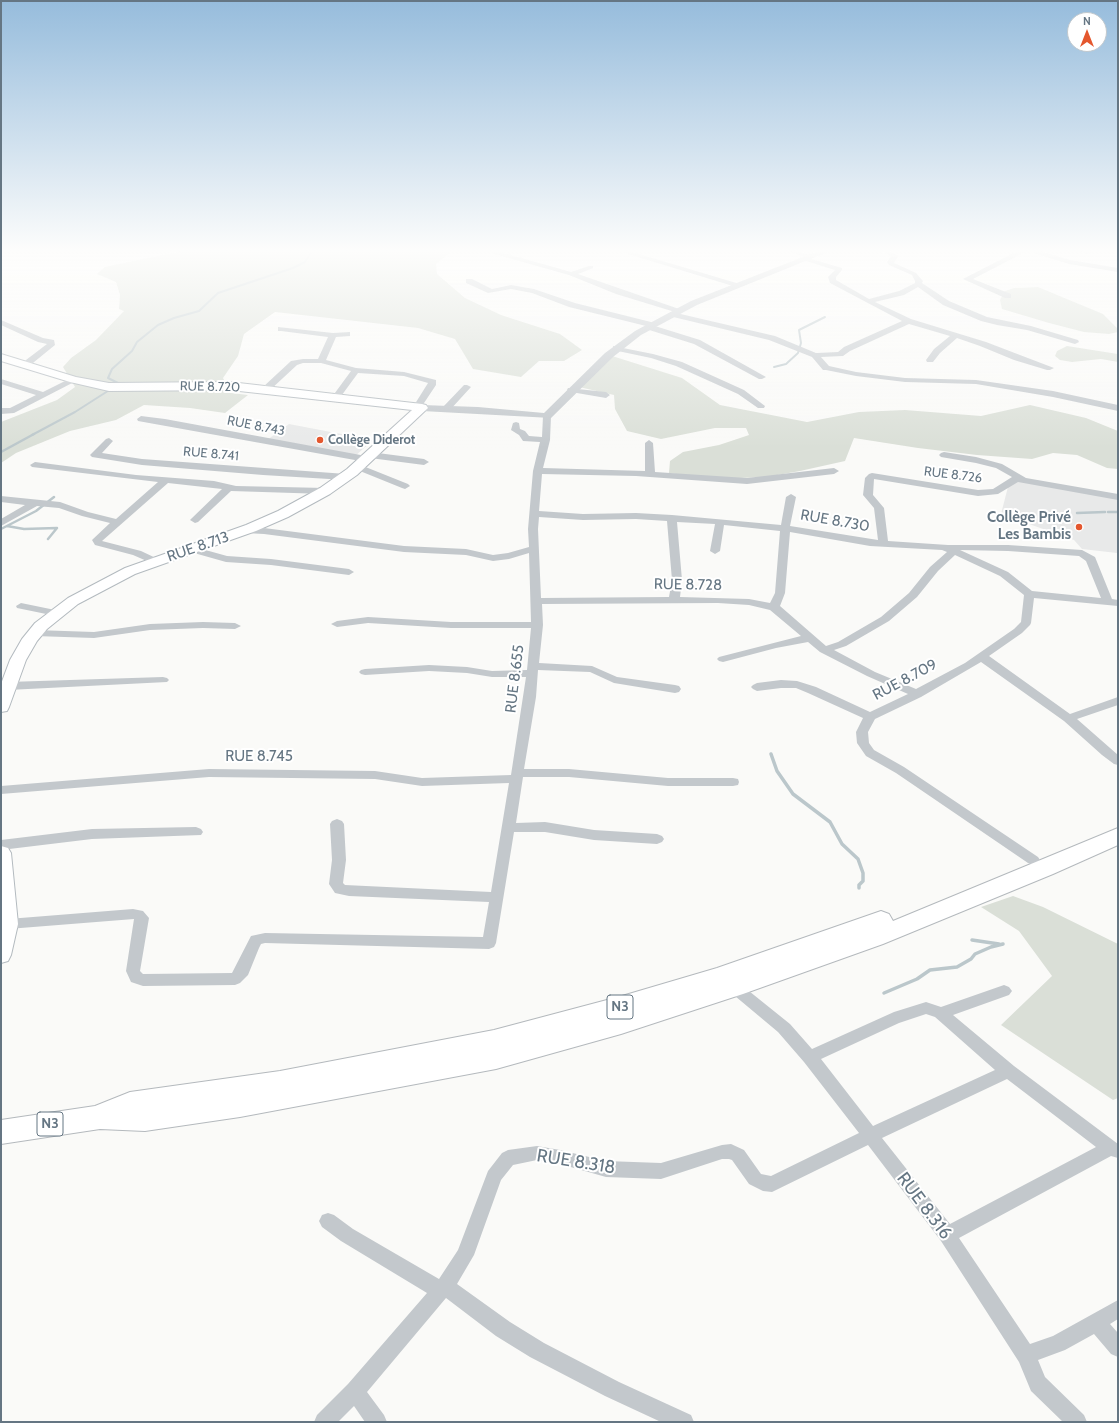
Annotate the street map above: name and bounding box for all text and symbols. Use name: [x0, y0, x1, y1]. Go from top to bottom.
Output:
north arrow: [1067, 12, 1107, 52]
text: N: [1083, 14, 1091, 28]
street label: RUE 8.720: [180, 379, 240, 395]
street label: RUE 8.743: [226, 413, 286, 439]
place label: Collège Diderot: [328, 432, 415, 448]
marker: Collège Diderot: [315, 435, 325, 445]
street label: RUE 8.741: [183, 444, 239, 464]
street label: RUE 8.726: [923, 464, 983, 486]
street label: RUE 8.730: [799, 506, 871, 536]
place label: Collège Privé Les Bambis: [987, 509, 1071, 544]
marker: Collège Privé Les Bambis: [1074, 522, 1084, 532]
street label: RUE 8.713: [165, 528, 231, 566]
street label: RUE 8.728: [654, 575, 722, 595]
street label: RUE 8.655: [502, 644, 528, 714]
street label: RUE 8.709: [870, 656, 940, 704]
street label: RUE 8.745: [225, 748, 293, 766]
road number: N3: [607, 995, 633, 1019]
road number: N3: [37, 1112, 63, 1136]
street label: RUE 8.318: [535, 1145, 617, 1179]
street label: RUE 8.316: [892, 1168, 956, 1244]

